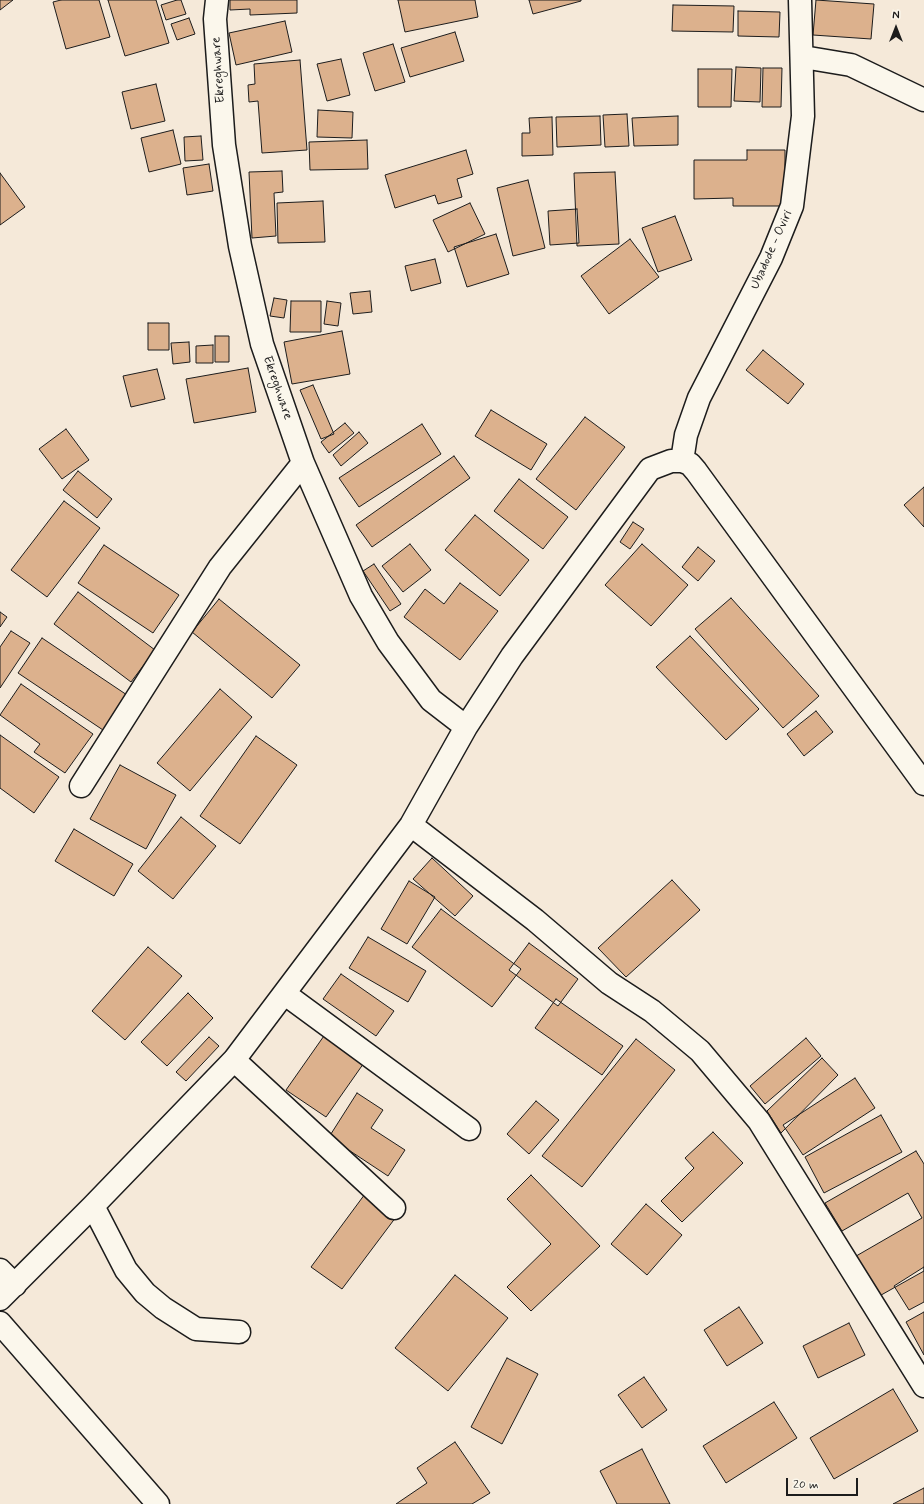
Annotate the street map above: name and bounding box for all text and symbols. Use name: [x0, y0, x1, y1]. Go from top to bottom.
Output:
north arrow: [876, 8, 916, 48]
text: N: [892, 9, 900, 23]
street label: Ekreghware: [209, 36, 229, 104]
street label: Ubadode - Oviri: [748, 208, 796, 292]
street label: Ekreghware: [259, 354, 295, 422]
scale bar: [788, 1470, 860, 1496]
text: 20 m: [793, 1477, 819, 1493]

